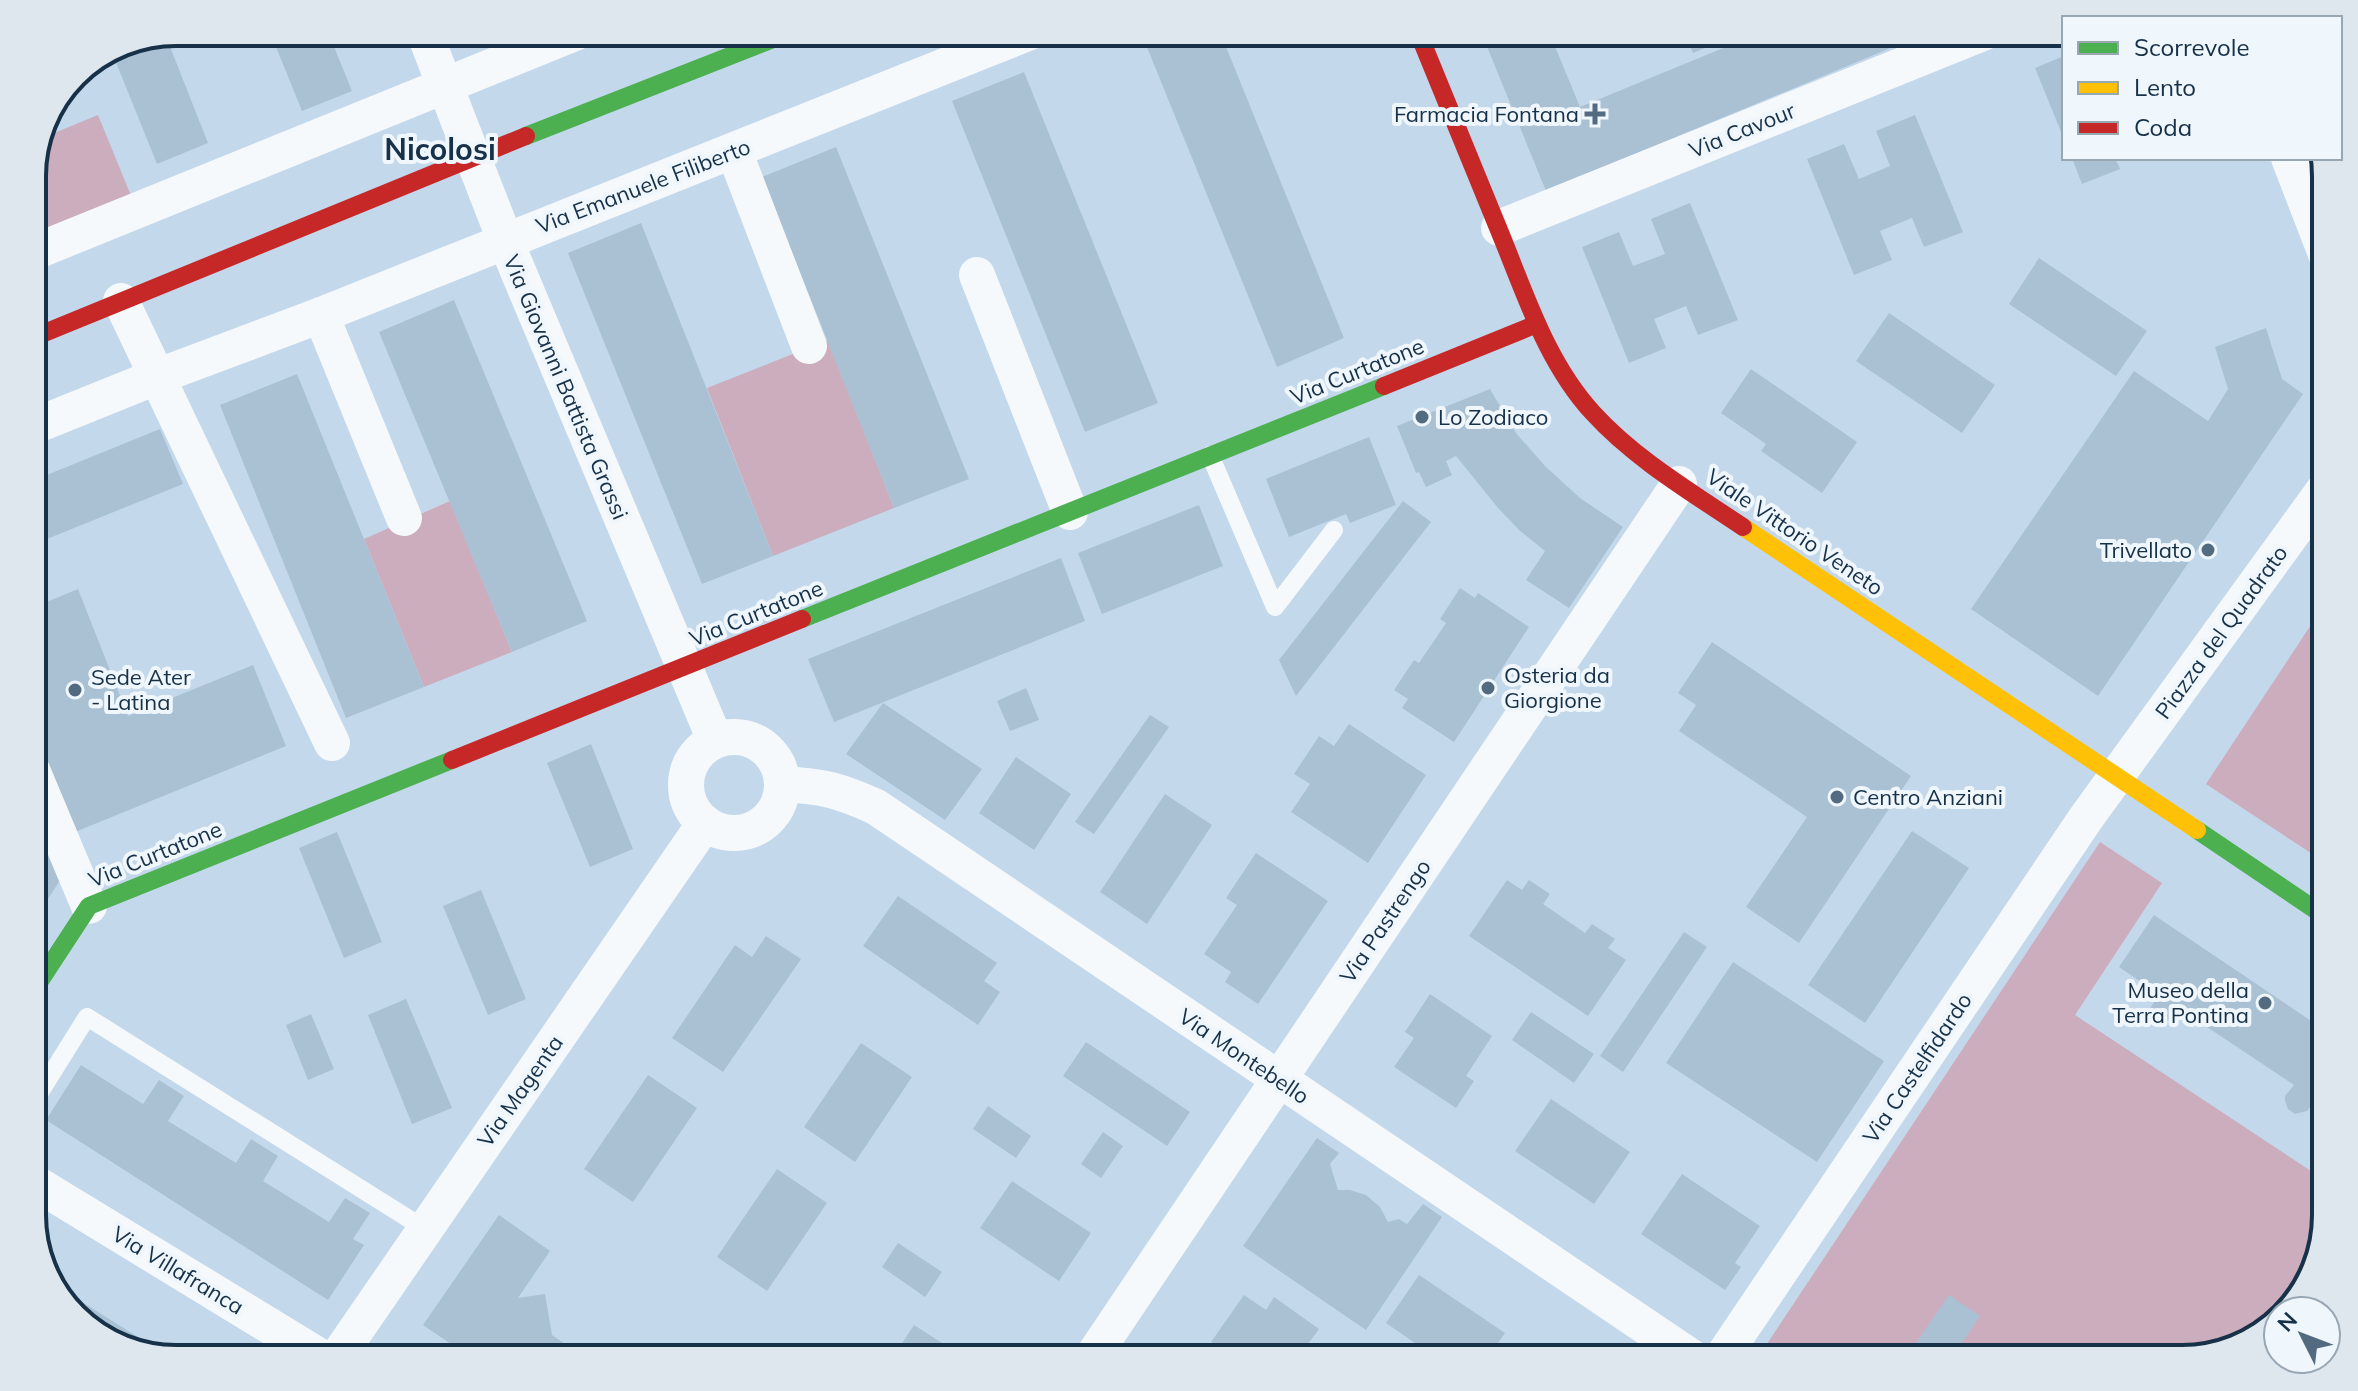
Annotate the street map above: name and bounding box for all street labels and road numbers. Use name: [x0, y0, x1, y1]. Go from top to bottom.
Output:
street label: Via Cavour: [1685, 96, 1799, 164]
street label: Via Emanuele Filiberto: [532, 132, 754, 240]
street label: Via Giovanni Battista Grassi: [497, 250, 635, 524]
street label: Via Curtatone: [1286, 332, 1428, 410]
street label: Viale Vittorio Veneto: [1701, 462, 1889, 602]
street label: Piazza del Quadrato: [2149, 540, 2293, 724]
street label: Via Curtatone: [685, 574, 827, 652]
street label: Via Curtatone: [84, 815, 226, 893]
street label: Via Pastrengo: [1333, 854, 1437, 988]
street label: Via Castelfidardo: [1856, 987, 1978, 1149]
street label: Via Montebello: [1173, 1002, 1315, 1110]
street label: Via Magenta: [471, 1029, 569, 1153]
street label: Via Villafranca: [107, 1220, 249, 1320]

